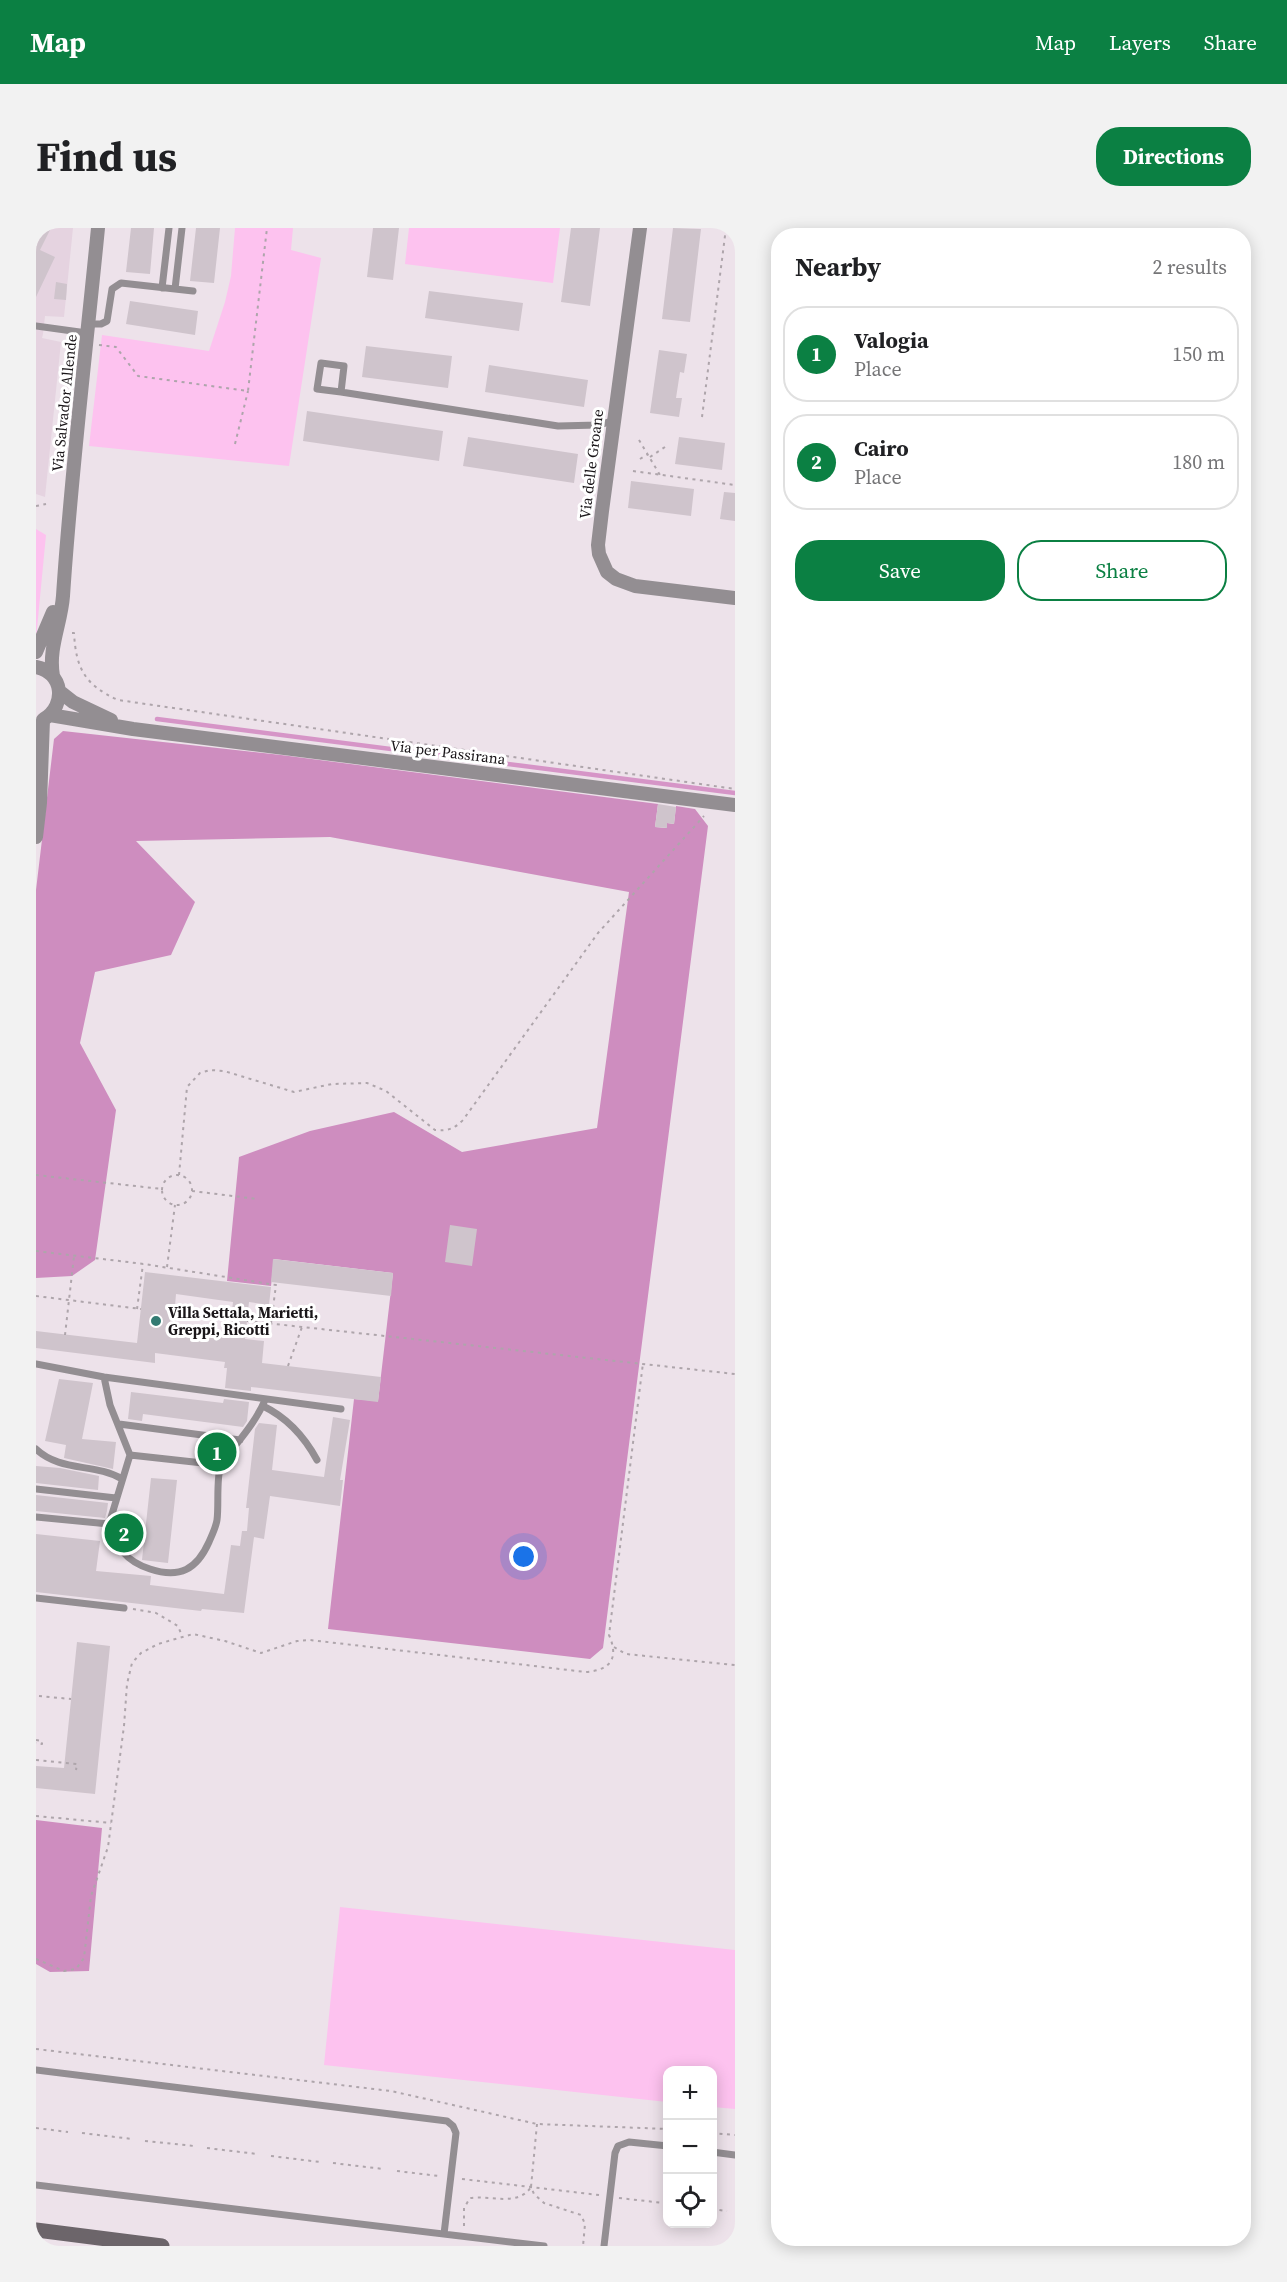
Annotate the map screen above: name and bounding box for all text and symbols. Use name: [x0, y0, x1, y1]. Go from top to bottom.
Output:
text: Map: [30, 23, 86, 61]
text: Map: [1035, 28, 1076, 57]
text: Layers: [1109, 28, 1171, 57]
text: Share: [1204, 28, 1257, 57]
text: Find us: [36, 127, 177, 185]
button: Directions: [1096, 127, 1251, 186]
text: Nearby: [795, 249, 881, 285]
text: 2 results: [1152, 253, 1227, 281]
text: Valogia: [854, 325, 929, 355]
street label: Via Salvador Allende: [46, 333, 82, 473]
text: 1: [811, 340, 822, 368]
text: 150 m: [1172, 340, 1225, 368]
text: Place: [854, 355, 902, 383]
street label: Via delle Groane: [574, 408, 608, 520]
text: Cairo: [854, 433, 909, 463]
text: 2: [811, 448, 822, 476]
text: 180 m: [1172, 448, 1225, 476]
text: Place: [854, 463, 902, 491]
button: Save: [795, 540, 1005, 601]
button: Share: [1017, 540, 1227, 601]
street label: Via per Passirana: [389, 735, 507, 770]
place label: Villa Settala, Marietti, Greppi, Ricotti: [168, 1302, 318, 1340]
marker: Villa Settala, Marietti, Greppi, Ricotti: [149, 1314, 163, 1328]
pin: 1: [198, 1430, 237, 1474]
pin: 2: [104, 1510, 143, 1556]
your location: [509, 1542, 538, 1571]
map controls: [663, 2066, 717, 2228]
button: +: [663, 2066, 717, 2120]
button: −: [663, 2120, 717, 2174]
button: locate: [663, 2174, 717, 2228]

